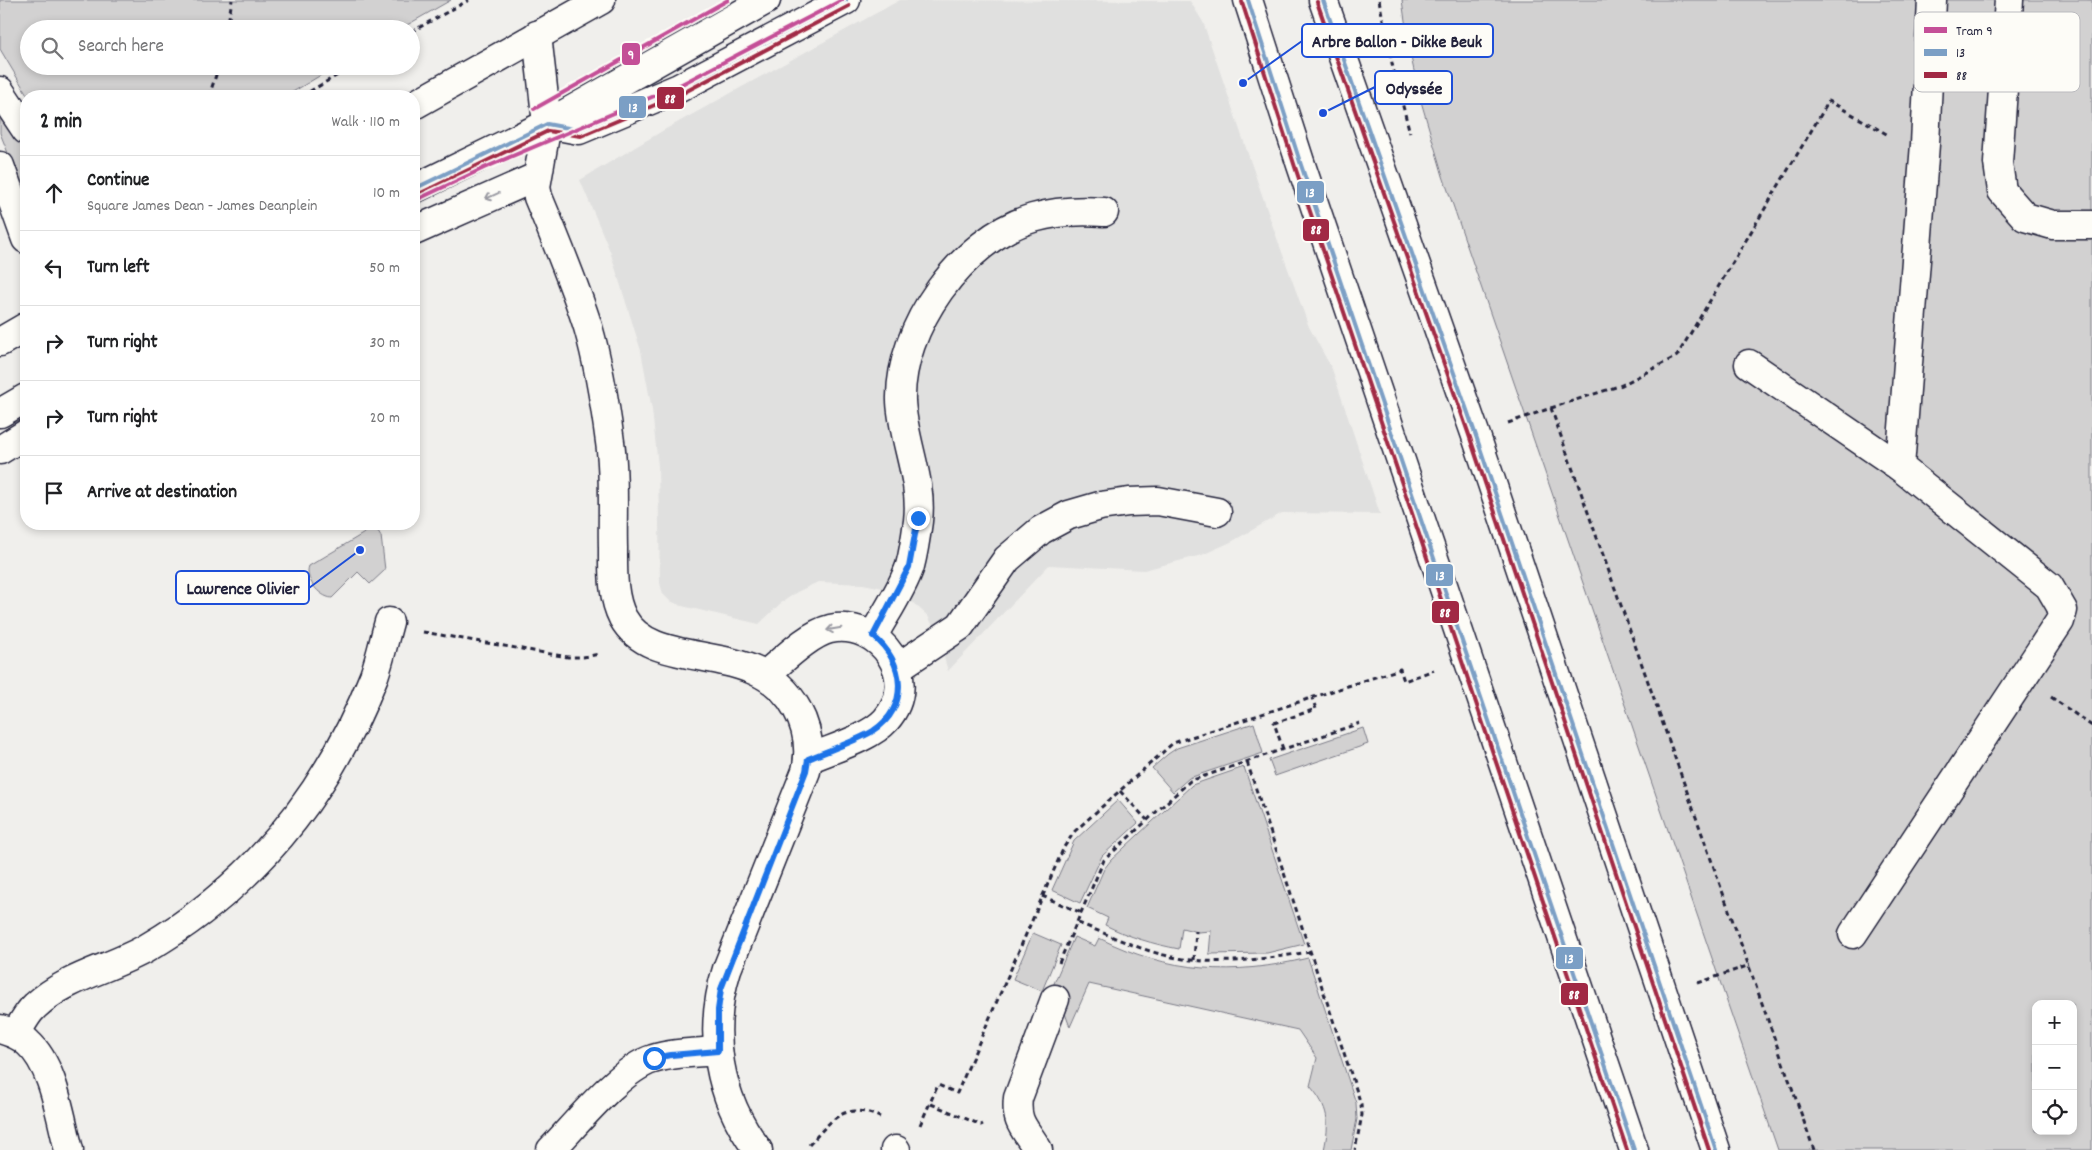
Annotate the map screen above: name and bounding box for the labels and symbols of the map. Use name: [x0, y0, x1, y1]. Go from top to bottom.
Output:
legend: [1914, 12, 2080, 92]
text: Tram 9: [1956, 22, 1993, 42]
callout: Arbre Ballon - Dikke Beuk: [1302, 24, 1493, 57]
text: Arbre Ballon - Dikke Beuk: [1312, 31, 1483, 56]
line badge: 9: [621, 42, 641, 66]
text: 13: [1956, 44, 1965, 64]
text: 9: [628, 46, 634, 66]
text: 88: [1956, 67, 1968, 87]
callout: Odyssée: [1375, 71, 1452, 104]
text: Odyssée: [1386, 78, 1443, 103]
line badge: 88: [656, 86, 685, 110]
text: 88: [664, 90, 676, 110]
line badge: 13: [618, 95, 647, 119]
text: 13: [628, 99, 638, 119]
line badge: 13: [1296, 180, 1325, 204]
text: 13: [1305, 184, 1315, 204]
one-way arrow: [485, 192, 500, 202]
line badge: 88: [1302, 218, 1330, 242]
text: 88: [1310, 221, 1322, 241]
route end: [907, 507, 930, 530]
line badge: 13: [1425, 563, 1454, 587]
text: 13: [1435, 567, 1445, 587]
callout: Lawrence Olivier: [176, 571, 309, 604]
text: Lawrence Olivier: [187, 578, 300, 603]
line badge: 88: [1431, 600, 1460, 624]
text: 88: [1439, 604, 1451, 624]
one-way arrow: [827, 625, 843, 634]
line badge: 13: [1555, 946, 1584, 970]
text: 13: [1564, 950, 1574, 970]
line badge: 88: [1560, 982, 1589, 1006]
text: 88: [1568, 986, 1580, 1006]
route start: [643, 1047, 666, 1070]

